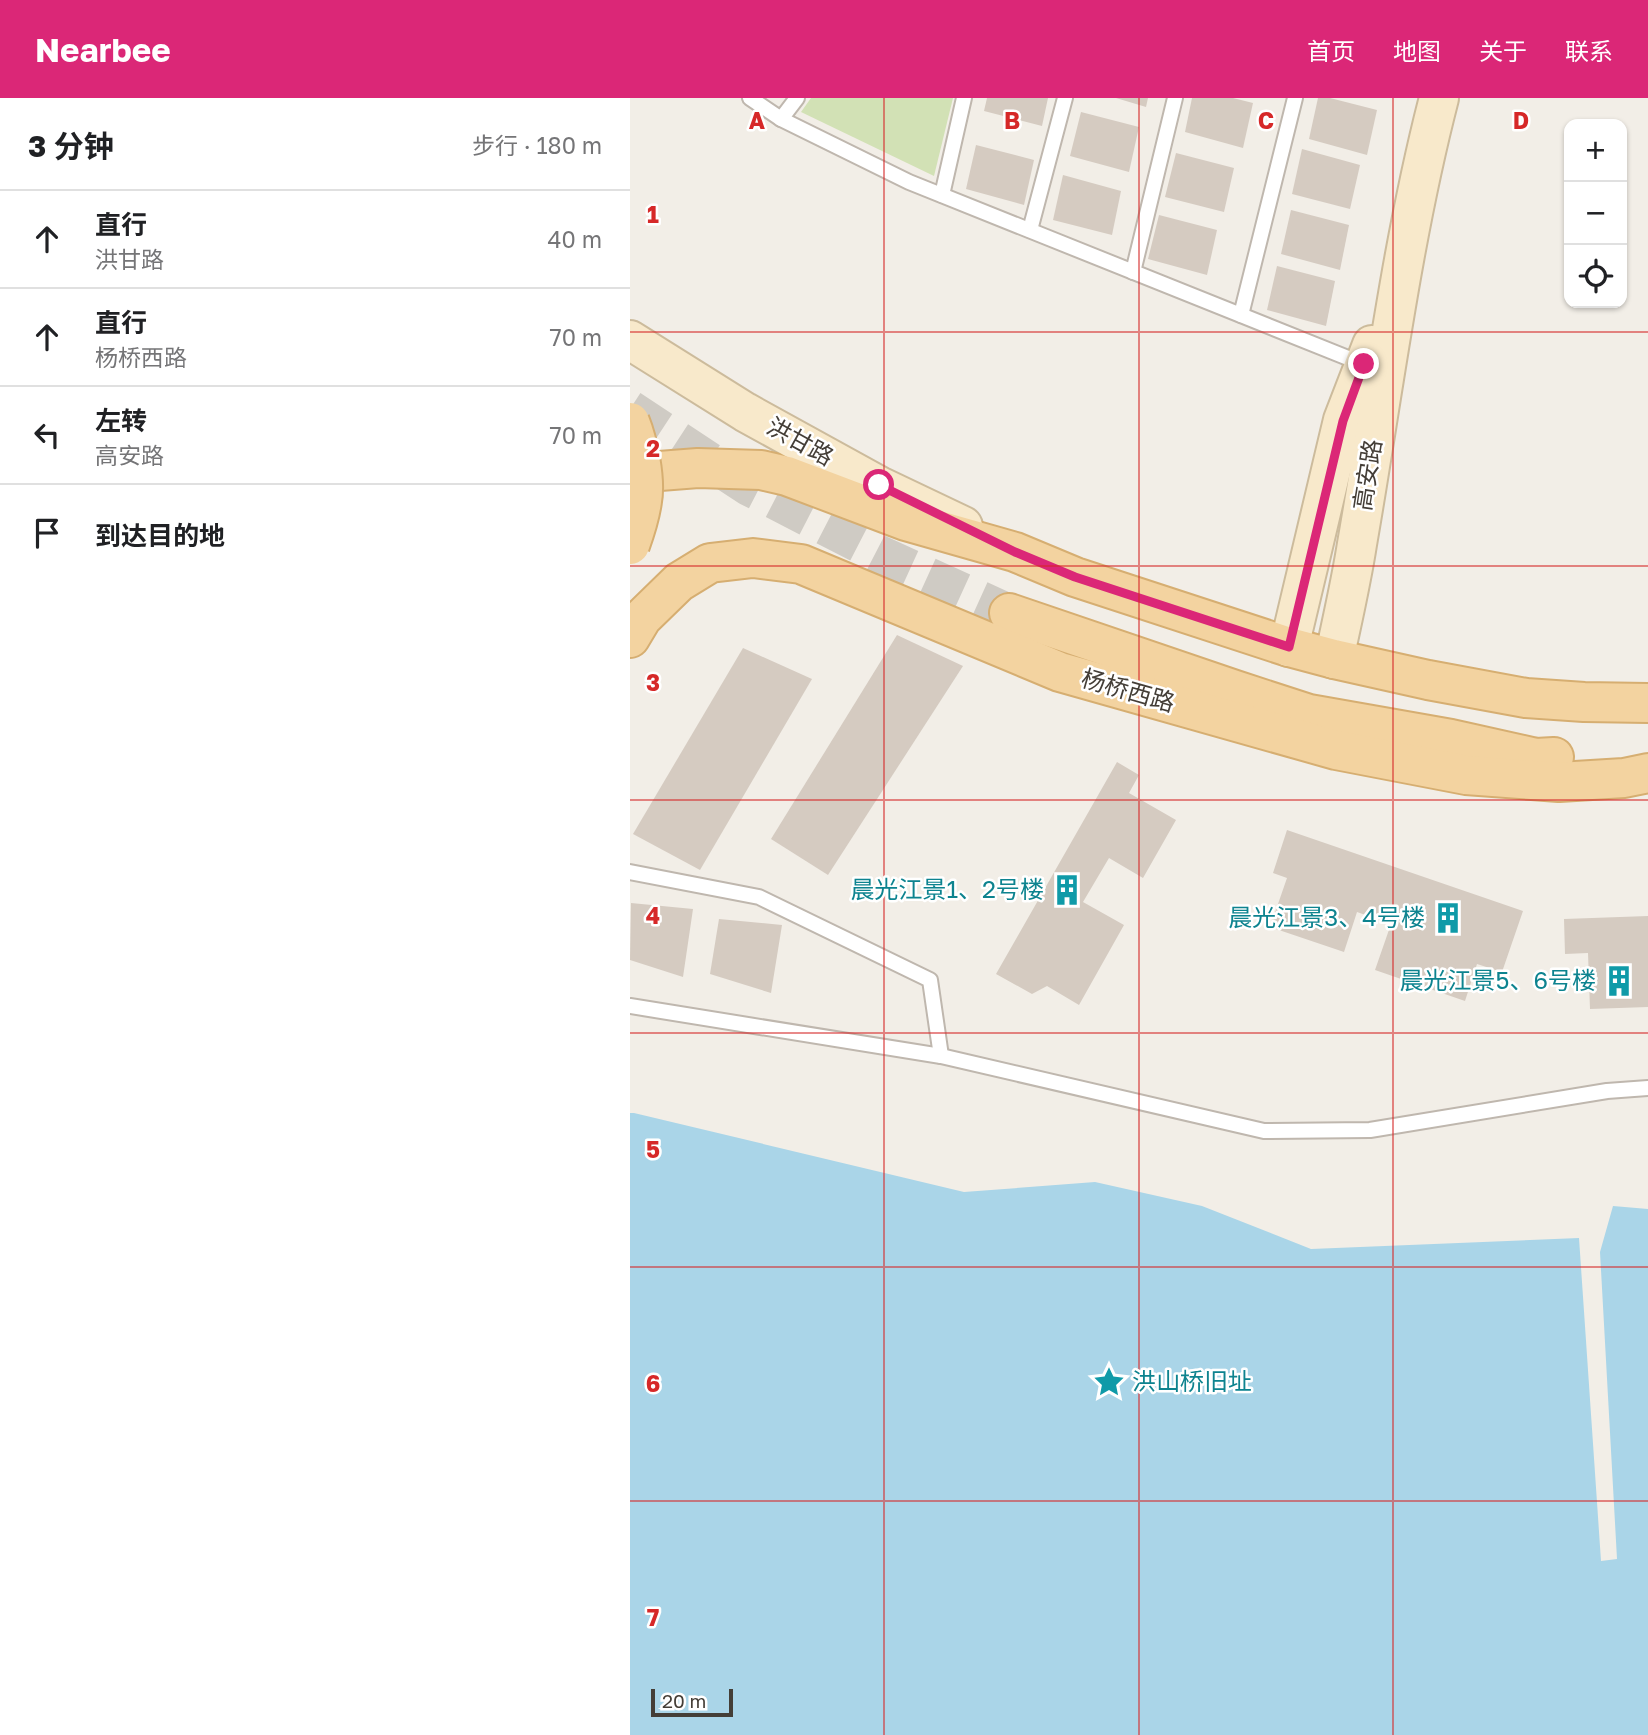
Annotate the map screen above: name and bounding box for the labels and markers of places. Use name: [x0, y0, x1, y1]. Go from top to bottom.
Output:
building icon: 晨光江景1、2号楼: [1050, 873, 1084, 907]
place label: 晨光江景1、2号楼: [850, 874, 1044, 903]
building icon: 晨光江景3、4号楼: [1431, 901, 1465, 935]
place label: 晨光江景3、4号楼: [1228, 902, 1425, 931]
building icon: 晨光江景5、6号楼: [1602, 964, 1636, 998]
place label: 晨光江景5、6号楼: [1400, 965, 1596, 994]
place icon: 洪山桥旧址: [1092, 1365, 1126, 1399]
place label: 洪山桥旧址: [1132, 1366, 1252, 1395]

